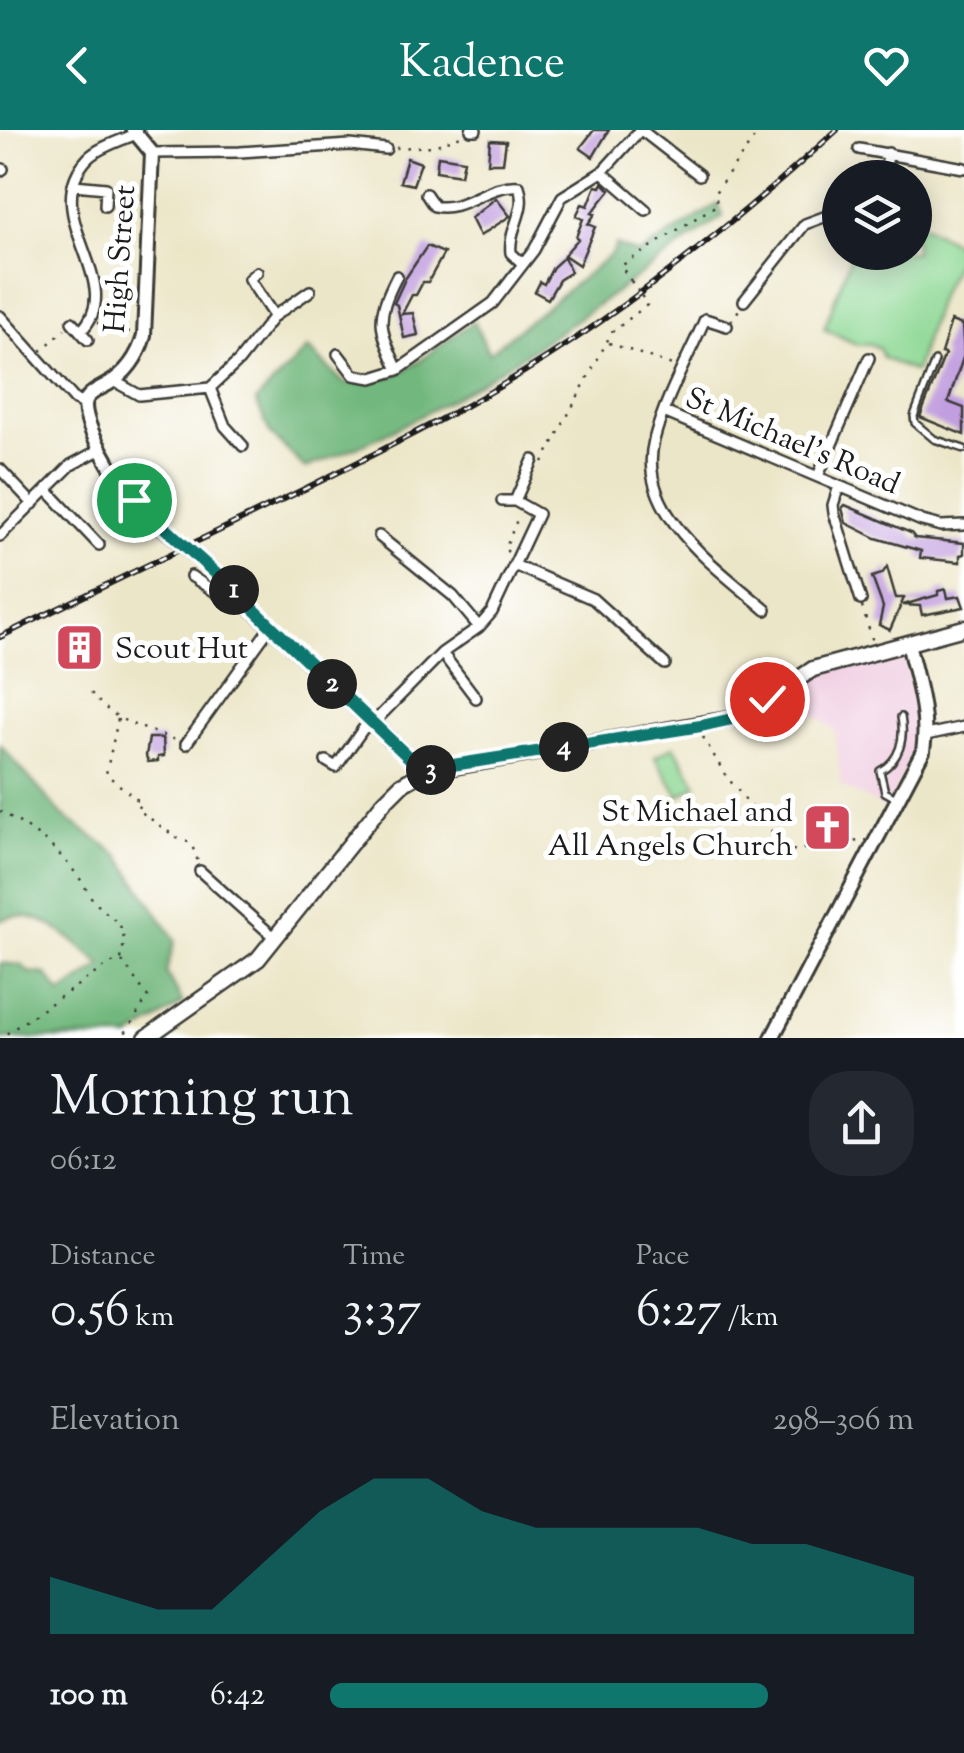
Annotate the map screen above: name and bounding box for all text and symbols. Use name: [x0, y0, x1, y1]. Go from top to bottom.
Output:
text: Kadence: [399, 33, 565, 98]
icon: back: [50, 38, 105, 93]
icon: heart: [859, 38, 914, 93]
map controls: [822, 160, 932, 270]
button: layers: [822, 160, 932, 270]
street label: High Street: [95, 184, 148, 335]
street label: St Michael's Road: [678, 378, 906, 507]
pin: [92, 458, 177, 543]
icon: arrive: [107, 473, 162, 528]
pin: 1: [209, 565, 259, 615]
text: 1: [229, 570, 239, 610]
building icon: Scout Hut: [54, 622, 106, 674]
place label: Scout Hut: [115, 629, 248, 672]
pin: [725, 657, 810, 742]
pin: 2: [307, 659, 357, 709]
text: 2: [325, 664, 339, 704]
icon: check: [740, 672, 795, 727]
pin: 4: [539, 722, 589, 772]
text: 4: [557, 727, 571, 767]
pin: 3: [406, 745, 456, 795]
text: 3: [425, 750, 437, 790]
place label: St Michael and All Angels Church: [548, 792, 793, 869]
church icon: St Michael and All Angels Church: [802, 802, 854, 854]
text: Morning run: [50, 1061, 354, 1140]
button: share: [809, 1071, 914, 1176]
text: 06:12: [50, 1138, 117, 1184]
text: Distance: [50, 1237, 156, 1277]
text: Time: [343, 1237, 405, 1277]
text: Pace: [636, 1237, 690, 1277]
text: 0.56: [50, 1277, 130, 1349]
text: 3:37: [343, 1277, 421, 1349]
text: 6:27: [636, 1277, 722, 1349]
text: km: [130, 1298, 174, 1338]
text: /km: [722, 1298, 778, 1338]
text: Elevation: [50, 1398, 180, 1444]
text: 298–306 m: [773, 1398, 914, 1444]
text: 100 m: [50, 1673, 128, 1719]
text: 6:42: [210, 1673, 265, 1719]

